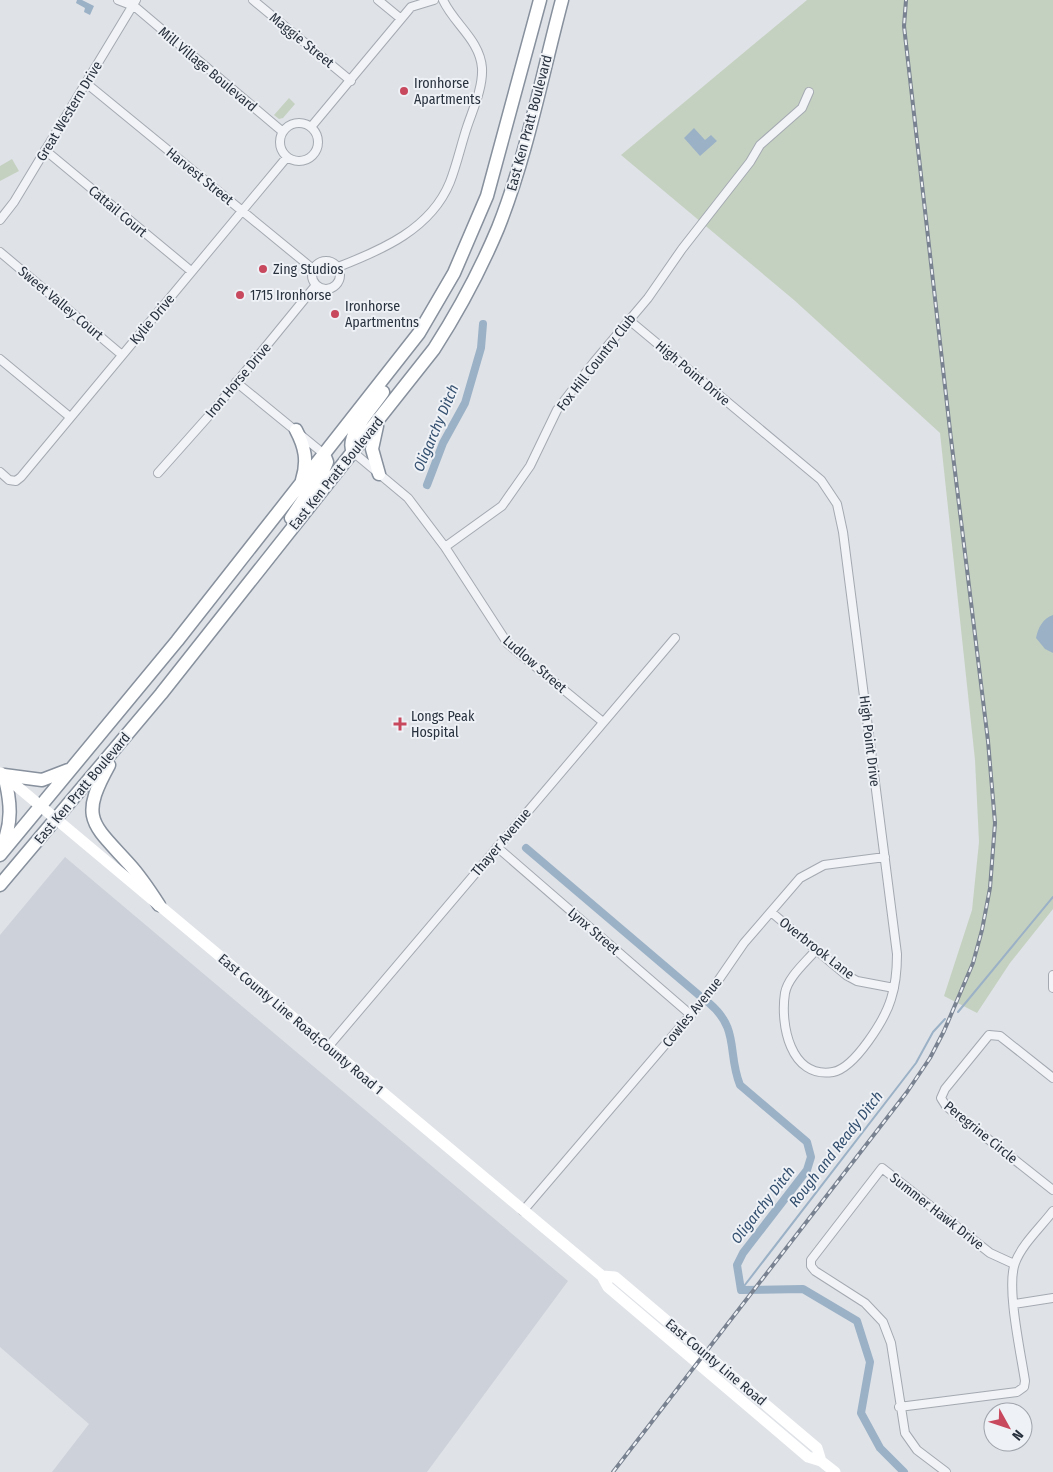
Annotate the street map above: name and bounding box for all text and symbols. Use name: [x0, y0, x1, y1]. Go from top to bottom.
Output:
street label: Maggie Street: [266, 9, 338, 72]
street label: Mill Village Boulevard: [155, 23, 260, 115]
street label: East Ken Pratt Boulevard: [503, 53, 556, 193]
street label: Great Western Drive: [33, 58, 106, 164]
place label: Ironhorse Apartments: [414, 75, 481, 108]
marker: Ironhorse Apartments: [398, 85, 410, 97]
street label: Harvest Street: [163, 144, 237, 209]
street label: Cattail Court: [85, 182, 151, 241]
place label: Zing Studios: [273, 261, 344, 278]
street label: Sweet Valley Court: [15, 263, 107, 344]
marker: Zing Studios: [257, 263, 269, 275]
place label: 1715 Ironhorse: [250, 287, 331, 304]
marker: 1715 Ironhorse: [234, 289, 246, 301]
street label: Kylie Drive: [126, 291, 178, 348]
place label: Ironhorse Apartmentns: [345, 298, 419, 331]
marker: Ironhorse Apartmentns: [329, 308, 341, 320]
street label: Fox Hill Country Club: [553, 310, 640, 414]
street label: High Point Drive: [652, 337, 733, 409]
street label: Iron Horse Drive: [202, 339, 275, 421]
water label: Oligarchy Ditch: [410, 382, 462, 474]
street label: East Ken Pratt Boulevard: [286, 413, 387, 533]
street label: Ludlow Street: [499, 632, 570, 697]
street label: High Point Drive: [855, 694, 884, 788]
place label: Longs Peak Hospital: [411, 708, 475, 741]
marker: Longs Peak Hospital: [393, 717, 407, 731]
street label: East Ken Pratt Boulevard: [31, 729, 134, 848]
street label: Thayer Avenue: [468, 805, 535, 880]
street label: Lynx Street: [564, 904, 623, 959]
street label: Overbrook Lane: [776, 914, 858, 983]
street label: East County Line Road;County Road 1: [215, 950, 387, 1098]
street label: Cowles Avenue: [659, 974, 726, 1051]
water label: Rough and Ready Ditch: [785, 1088, 887, 1210]
street label: Peregrine Circle: [941, 1098, 1021, 1167]
water label: Oligarchy Ditch: [727, 1163, 799, 1247]
street label: Summer Hawk Drive: [886, 1169, 987, 1253]
street label: East County Line Road: [662, 1315, 770, 1409]
north arrow: [983, 1402, 1033, 1452]
text: N: [1008, 1426, 1027, 1444]

